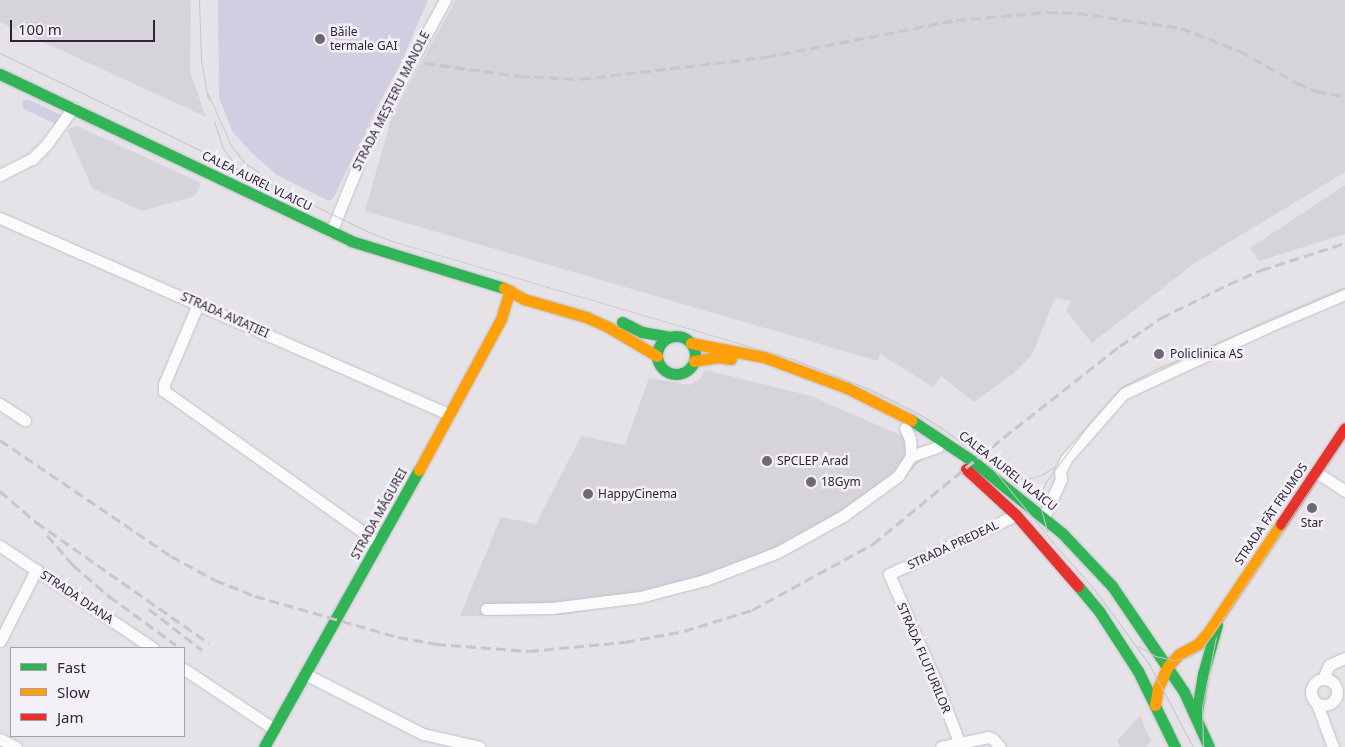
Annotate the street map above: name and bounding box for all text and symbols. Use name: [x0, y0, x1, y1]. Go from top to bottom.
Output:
scale bar: [12, 10, 158, 42]
text: 100 m: [18, 19, 62, 39]
place label: Băile termale GAI: [330, 25, 397, 53]
street label: STRADA MEȘTERU MANOLE: [350, 29, 432, 173]
marker: Băile termale GAI: [314, 33, 326, 45]
street label: CALEA AUREL VLAICU: [200, 148, 314, 214]
street label: STRADA AVIAȚIEI: [179, 289, 271, 341]
marker: Policlinica AS: [1152, 347, 1166, 361]
place label: Policlinica AS: [1170, 347, 1243, 361]
street label: CALEA AUREL VLAICU: [956, 428, 1060, 514]
place label: SPCLEP Arad: [777, 454, 848, 468]
marker: SPCLEP Arad: [761, 455, 773, 467]
street label: STRADA FĂT FRUMOS: [1232, 460, 1310, 568]
street label: STRADA MĂGUREI: [348, 466, 410, 562]
place label: 18Gym: [821, 475, 861, 489]
marker: 18Gym: [805, 476, 817, 488]
place label: HappyCinema: [598, 487, 677, 501]
marker: HappyCinema: [582, 488, 594, 500]
marker: Star: [1306, 502, 1318, 514]
place label: Star: [1301, 516, 1323, 530]
street label: STRADA PREDEAL: [905, 518, 1001, 572]
street label: STRADA DIANA: [38, 567, 116, 627]
street label: STRADA FLUTURILOR: [894, 601, 954, 715]
legend: [10, 647, 185, 737]
text: Fast: [57, 657, 86, 677]
text: Slow: [57, 682, 90, 702]
text: Jam: [57, 707, 84, 727]

